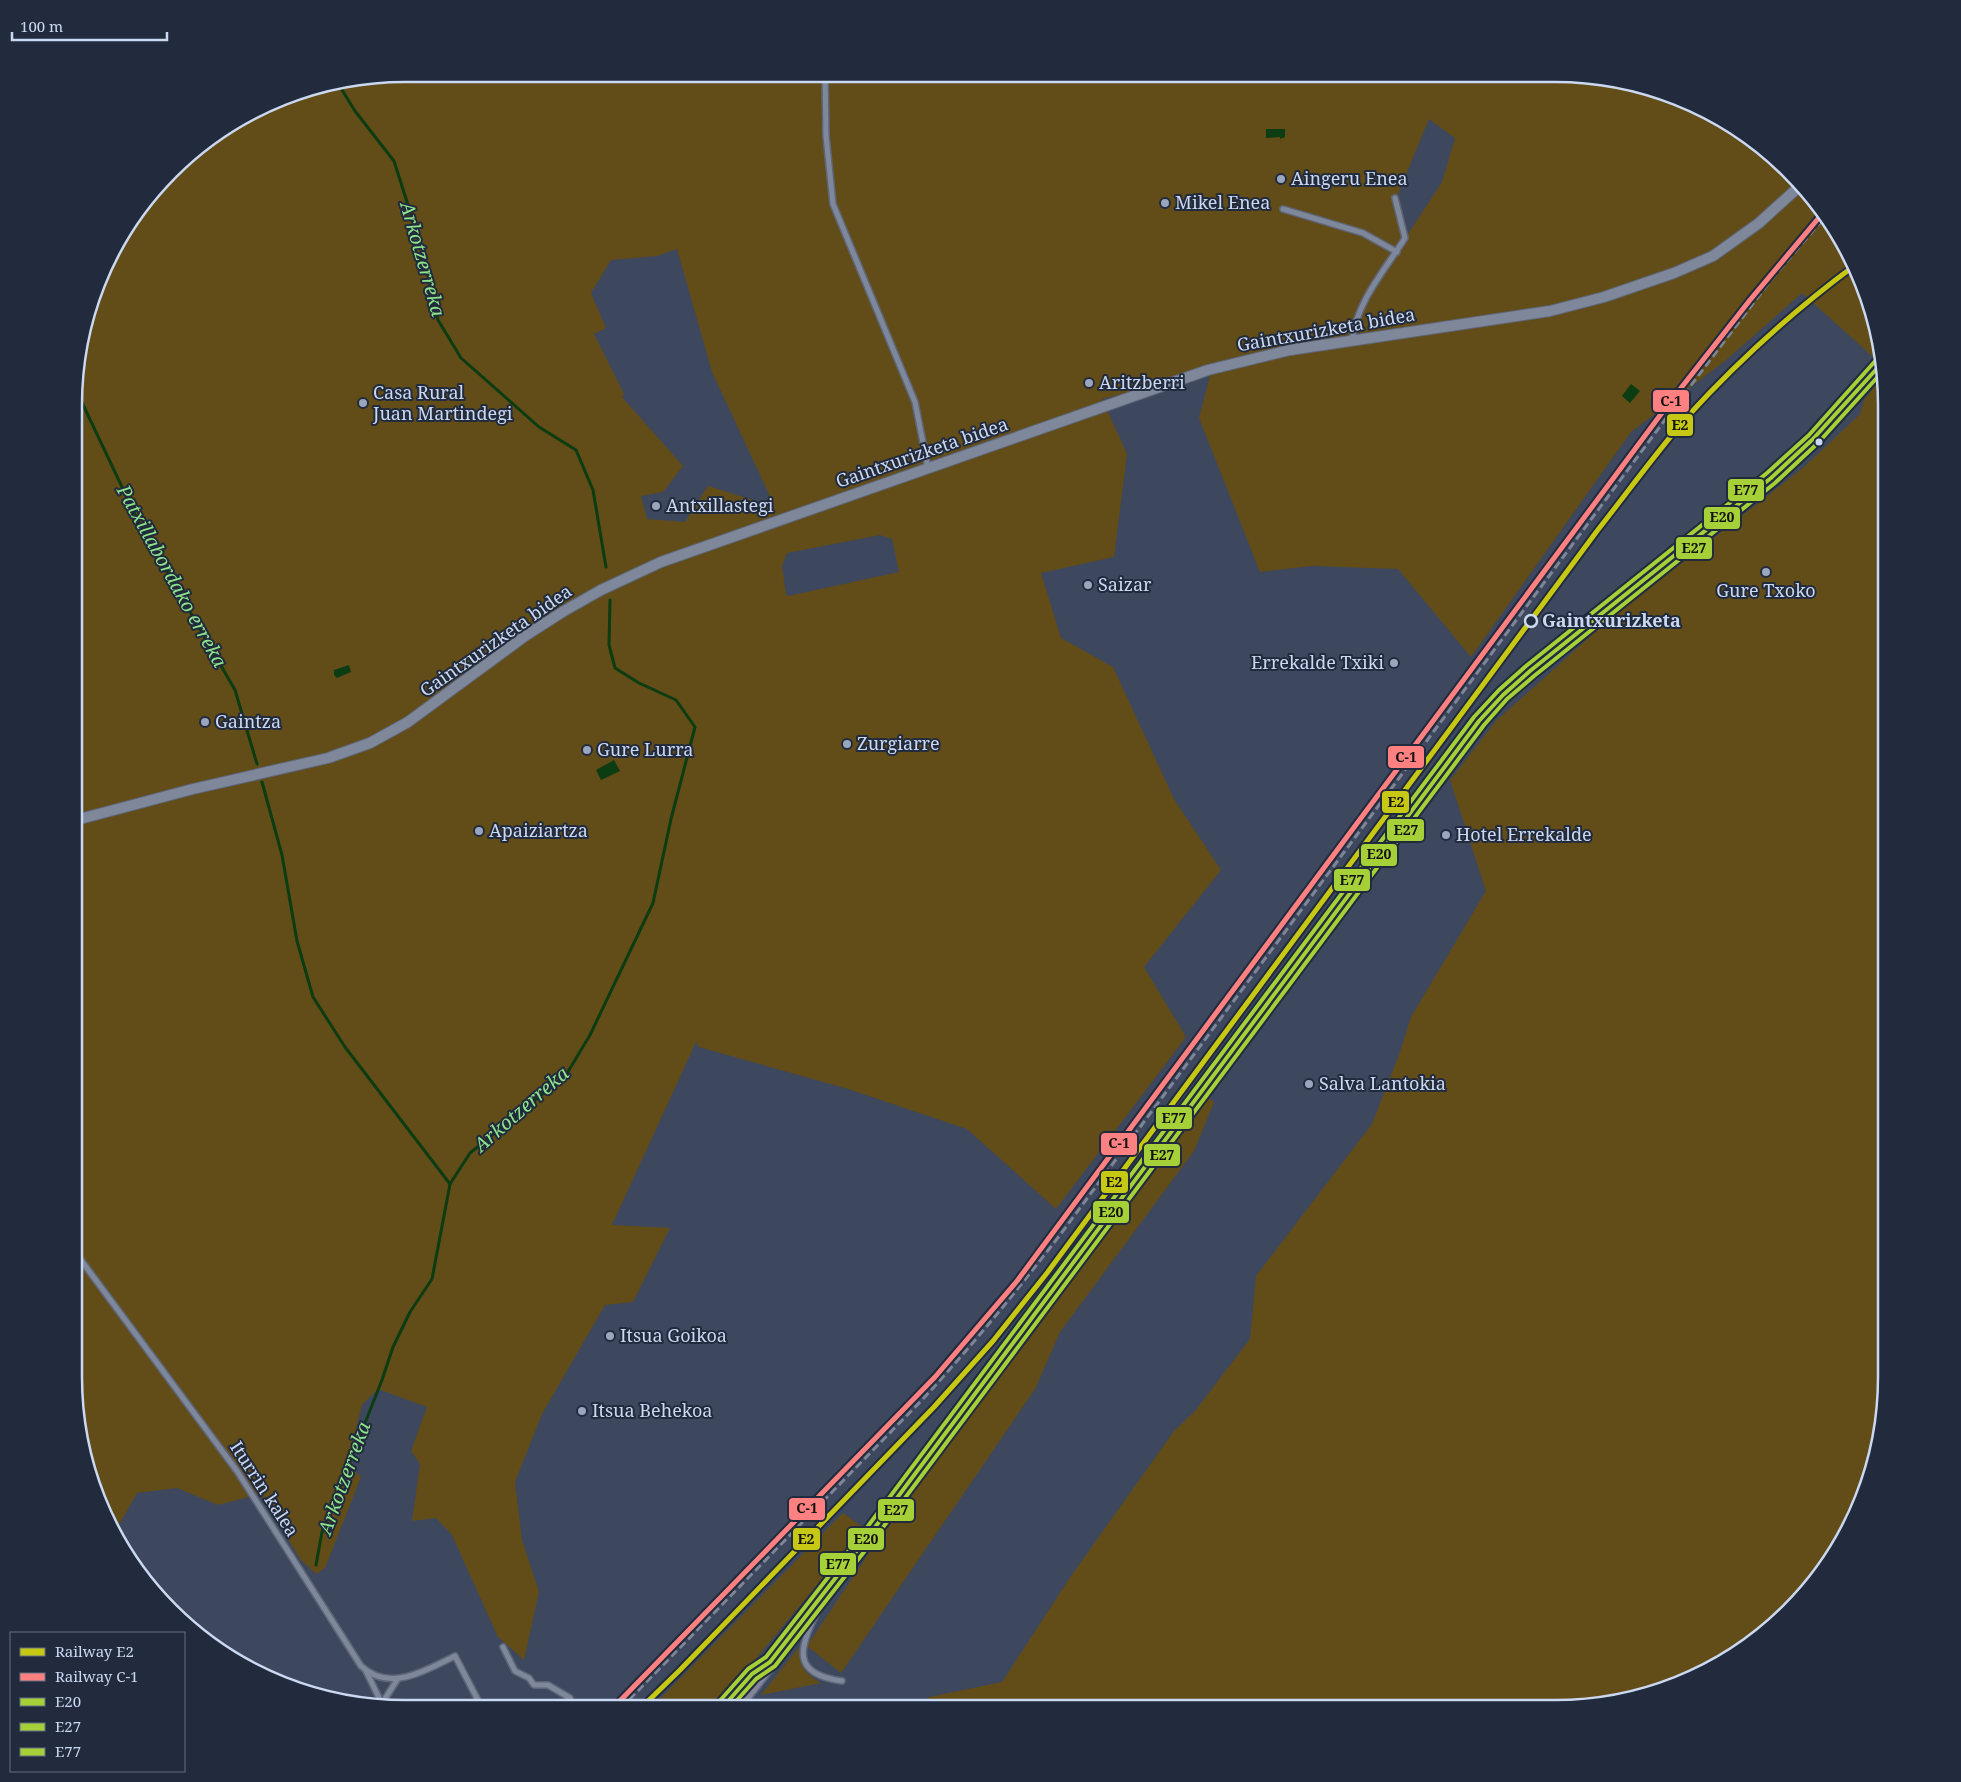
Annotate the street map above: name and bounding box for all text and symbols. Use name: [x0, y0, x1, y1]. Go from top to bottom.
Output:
scale bar: [12, 10, 168, 42]
text: 100 m: [20, 16, 63, 36]
place label: Aingeru Enea: [1291, 166, 1408, 190]
marker: Aingeru Enea: [1275, 173, 1287, 185]
place label: Mikel Enea: [1175, 190, 1270, 214]
water label: Arkotzerreka: [394, 197, 452, 319]
marker: Mikel Enea: [1159, 197, 1171, 209]
street label: Gaintxurizketa bidea: [1235, 302, 1417, 357]
place label: Aritzberri: [1099, 370, 1185, 394]
marker: Aritzberri: [1083, 377, 1095, 389]
place label: Casa Rural Juan Martindegi: [372, 380, 513, 425]
line badge: C-1: [1652, 389, 1690, 413]
text: C-1: [1660, 391, 1682, 410]
marker: Casa Rural Juan Martindegi: [357, 397, 369, 409]
street label: Gaintxurizketa bidea: [832, 411, 1011, 493]
line badge: E2: [1666, 413, 1694, 437]
text: E2: [1671, 415, 1689, 434]
unlabelled marker: [1814, 437, 1824, 447]
line badge: E77: [1727, 478, 1765, 502]
water label: Patxillabordako erreka: [110, 479, 233, 672]
text: E77: [1734, 480, 1759, 499]
place label: Antxillastegi: [666, 493, 774, 517]
marker: Antxillastegi: [650, 500, 662, 512]
line badge: E20: [1703, 506, 1741, 530]
text: E20: [1710, 507, 1735, 526]
line badge: E27: [1675, 536, 1713, 560]
text: E27: [1682, 538, 1707, 557]
marker: Gure Txoko: [1760, 566, 1772, 578]
place label: Saizar: [1098, 572, 1152, 596]
place label: Gure Txoko: [1716, 578, 1816, 602]
street label: Gaintxurizketa bidea: [415, 579, 576, 702]
marker: Saizar: [1082, 579, 1094, 591]
place label: Gaintxurizketa: [1542, 608, 1681, 632]
marker: Gaintxurizketa: [1524, 614, 1538, 628]
place label: Errekalde Txiki: [1251, 650, 1384, 674]
marker: Errekalde Txiki: [1388, 657, 1400, 669]
place label: Gaintza: [215, 709, 281, 733]
marker: Gaintza: [199, 716, 211, 728]
place label: Zurgiarre: [857, 731, 940, 755]
place label: Gure Lurra: [597, 737, 693, 761]
marker: Zurgiarre: [841, 738, 853, 750]
marker: Gure Lurra: [581, 744, 593, 756]
line badge: C-1: [1387, 745, 1425, 769]
text: C-1: [1395, 747, 1417, 766]
line badge: E2: [1381, 790, 1410, 814]
text: E2: [1387, 792, 1405, 811]
place label: Apaiziartza: [489, 818, 588, 842]
line badge: E27: [1386, 818, 1425, 842]
text: E27: [1394, 820, 1419, 839]
place label: Hotel Errekalde: [1456, 822, 1592, 846]
marker: Apaiziartza: [473, 825, 485, 837]
marker: Hotel Errekalde: [1440, 829, 1452, 841]
line badge: E20: [1360, 843, 1398, 867]
text: E20: [1367, 844, 1392, 863]
line badge: E77: [1333, 868, 1371, 892]
text: E77: [1340, 870, 1365, 889]
water label: Arkotzerreka: [466, 1060, 574, 1159]
place label: Salva Lantokia: [1319, 1071, 1446, 1095]
marker: Salva Lantokia: [1303, 1078, 1315, 1090]
line badge: E77: [1155, 1106, 1193, 1130]
text: E77: [1162, 1108, 1187, 1127]
line badge: C-1: [1100, 1132, 1138, 1156]
text: C-1: [1108, 1133, 1130, 1152]
line badge: E27: [1143, 1143, 1181, 1167]
text: E27: [1150, 1145, 1175, 1164]
line badge: E2: [1100, 1170, 1129, 1194]
text: E2: [1105, 1172, 1123, 1191]
line badge: E20: [1092, 1200, 1130, 1224]
text: E20: [1099, 1202, 1124, 1221]
place label: Itsua Goikoa: [620, 1323, 727, 1347]
marker: Itsua Goikoa: [604, 1330, 616, 1342]
place label: Itsua Behekoa: [592, 1398, 712, 1422]
marker: Itsua Behekoa: [576, 1405, 588, 1417]
water label: Arkotzerreka: [311, 1418, 376, 1540]
street label: Iturrin kalea: [225, 1436, 305, 1541]
line badge: C-1: [788, 1497, 826, 1521]
text: C-1: [796, 1498, 818, 1517]
line badge: E27: [877, 1498, 915, 1522]
text: E27: [884, 1500, 909, 1519]
line badge: E2: [792, 1527, 821, 1551]
line badge: E20: [847, 1527, 885, 1551]
text: E2: [797, 1529, 815, 1548]
text: E20: [854, 1529, 879, 1548]
line badge: E77: [819, 1552, 857, 1576]
text: E77: [826, 1554, 851, 1573]
legend: [10, 1632, 185, 1772]
text: Railway E2: [55, 1641, 134, 1661]
text: Railway C-1: [55, 1666, 138, 1686]
text: E20: [55, 1691, 81, 1711]
text: E27: [55, 1716, 81, 1736]
text: E77: [55, 1741, 81, 1761]

